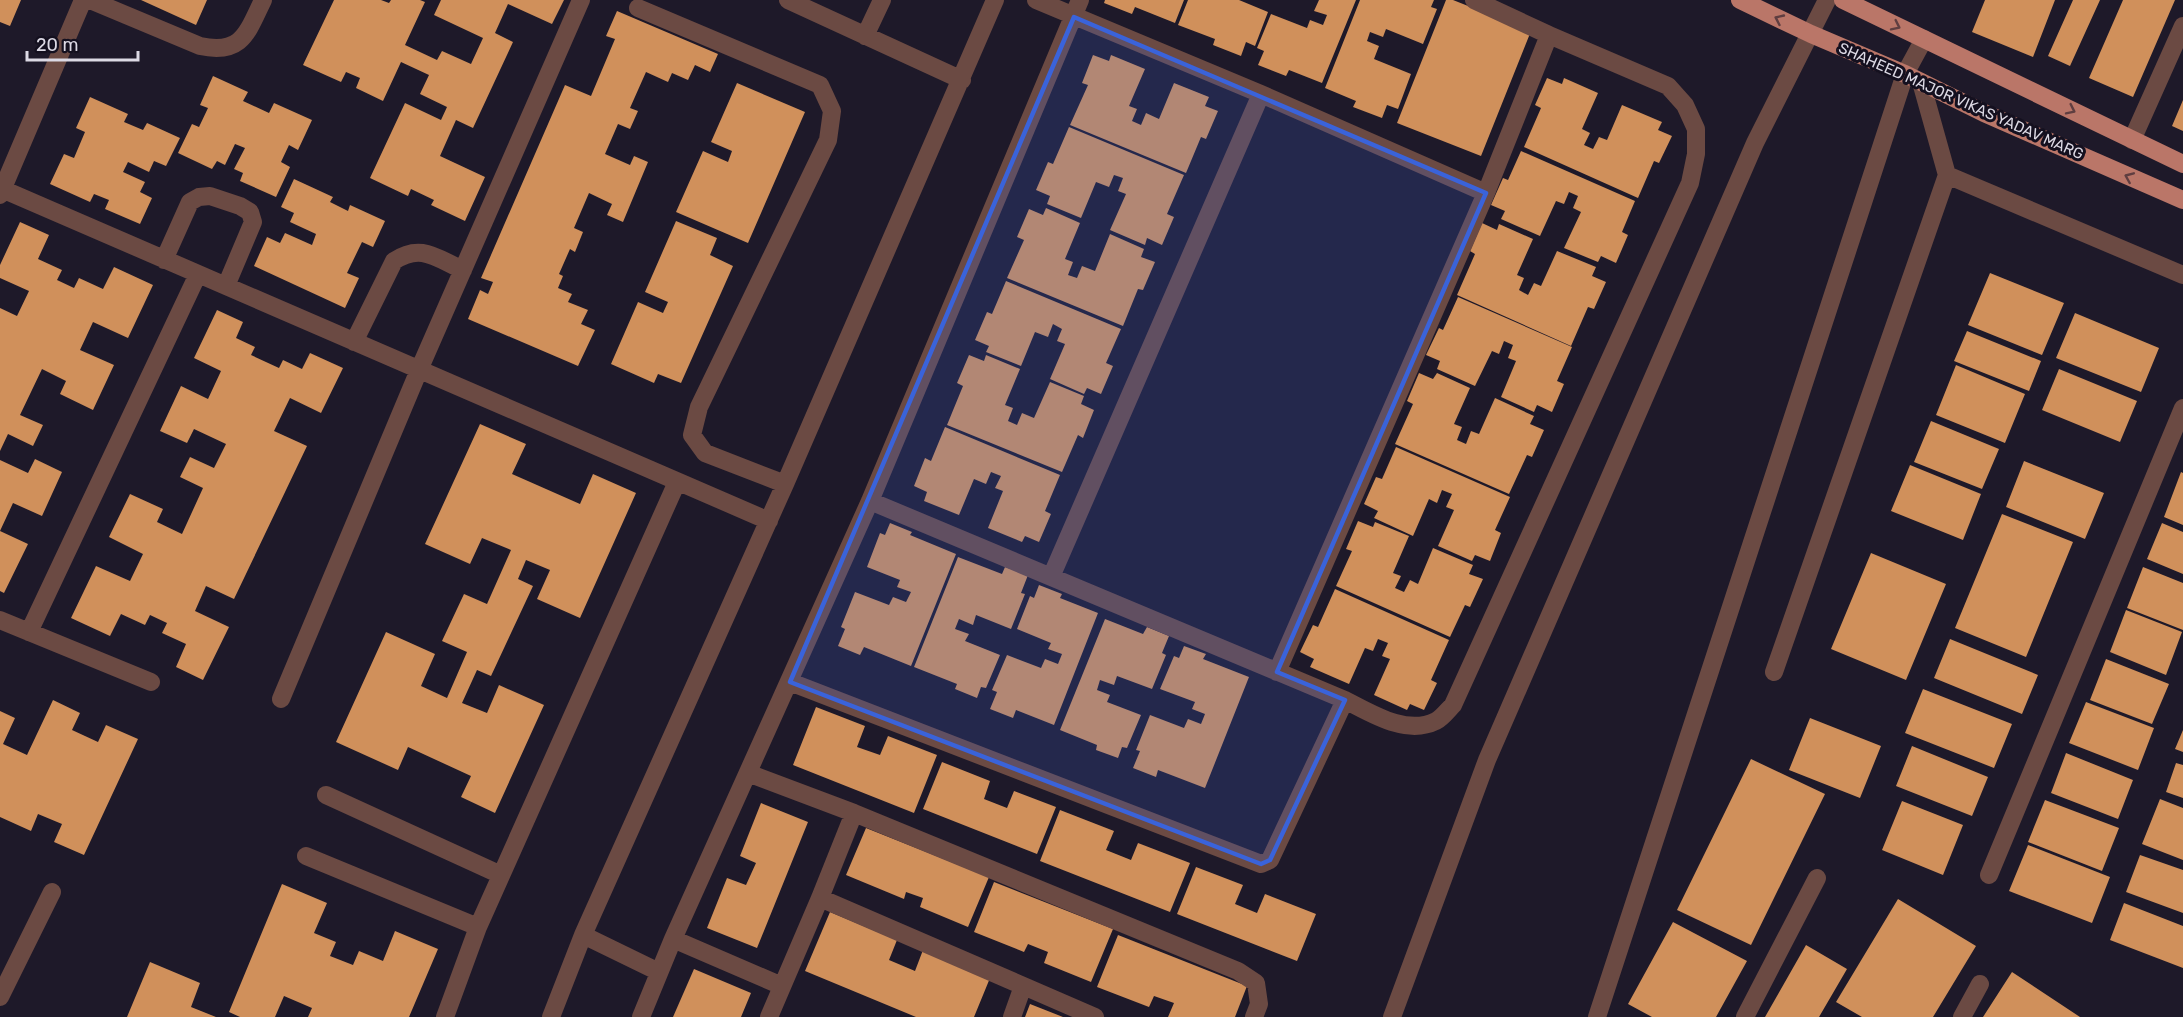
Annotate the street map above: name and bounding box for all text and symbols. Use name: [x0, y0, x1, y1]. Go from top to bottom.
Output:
one-way arrow: [1775, 15, 1786, 27]
one-way arrow: [1889, 18, 1900, 30]
scale bar: [27, 24, 138, 62]
text: 20 m: [36, 34, 78, 56]
street label: SHAHEED MAJOR VIKAS YADAV MARG: [1836, 39, 2086, 163]
one-way arrow: [2065, 103, 2076, 115]
one-way arrow: [2125, 172, 2136, 184]

